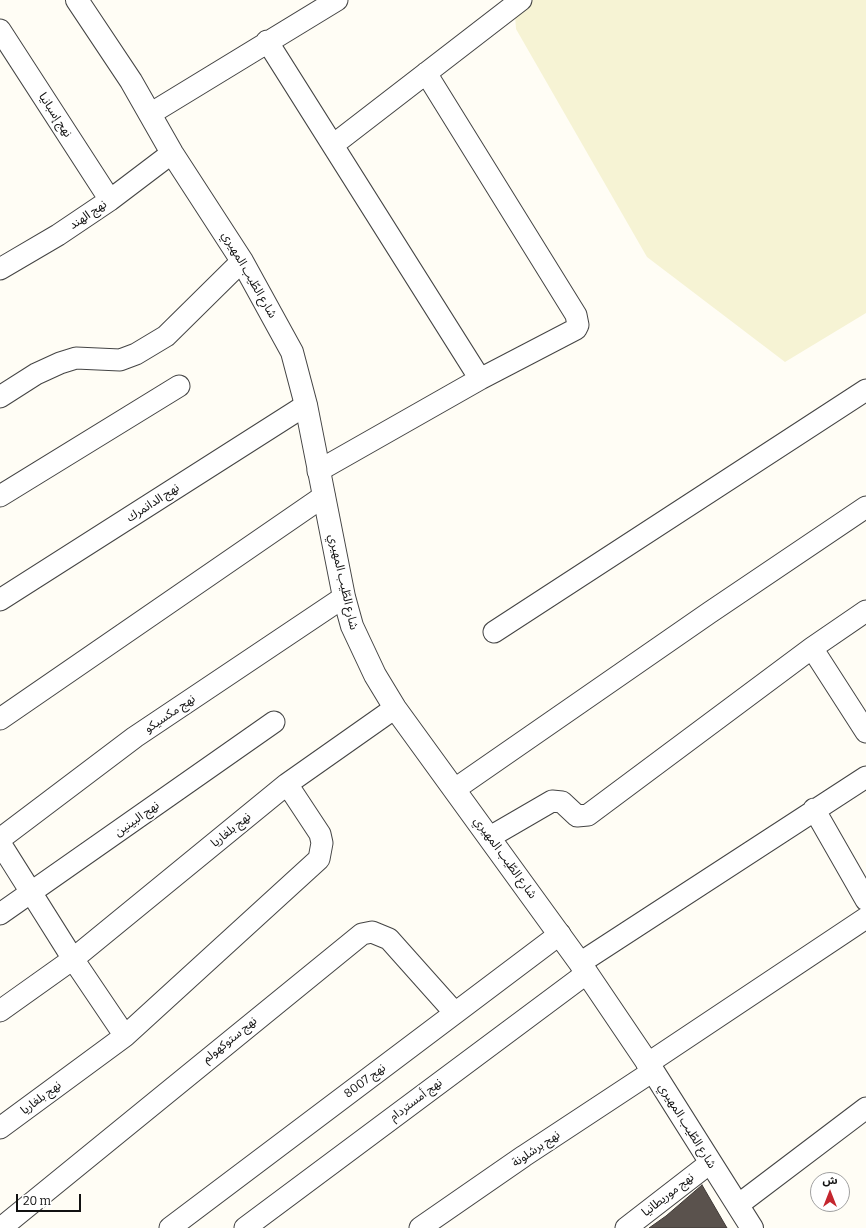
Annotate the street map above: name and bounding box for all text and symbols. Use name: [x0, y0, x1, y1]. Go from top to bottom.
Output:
street label: نهج إسبانيا: [35, 90, 75, 140]
street label: نهج الهند: [67, 197, 109, 233]
street label: شارع الطّيب المهيري: [218, 229, 280, 321]
street label: نهج الدانمرك: [124, 481, 182, 525]
street label: شارع الطّيب المهيري: [325, 533, 361, 631]
street label: نهج مكسيكو: [142, 692, 198, 736]
street label: نهج البينين: [112, 798, 162, 840]
street label: نهج بلغاريا: [208, 810, 254, 850]
street label: شارع الطّيب المهيري: [470, 814, 540, 902]
street label: نهج ستوكهولم: [200, 1014, 260, 1066]
street label: نهج 8007: [341, 1061, 389, 1101]
street label: نهج أمستردام: [387, 1076, 445, 1124]
street label: نهج بلغاريا: [18, 1078, 64, 1118]
street label: شارع الطّيب المهيري: [655, 1081, 719, 1171]
street label: نهج برشلونة: [509, 1128, 563, 1170]
street label: نهج موريطانيا: [639, 1170, 697, 1220]
north arrow: [810, 1172, 850, 1212]
text: ش: [822, 1174, 838, 1187]
scale bar: [18, 1186, 83, 1212]
text: 20 m: [23, 1194, 51, 1208]

